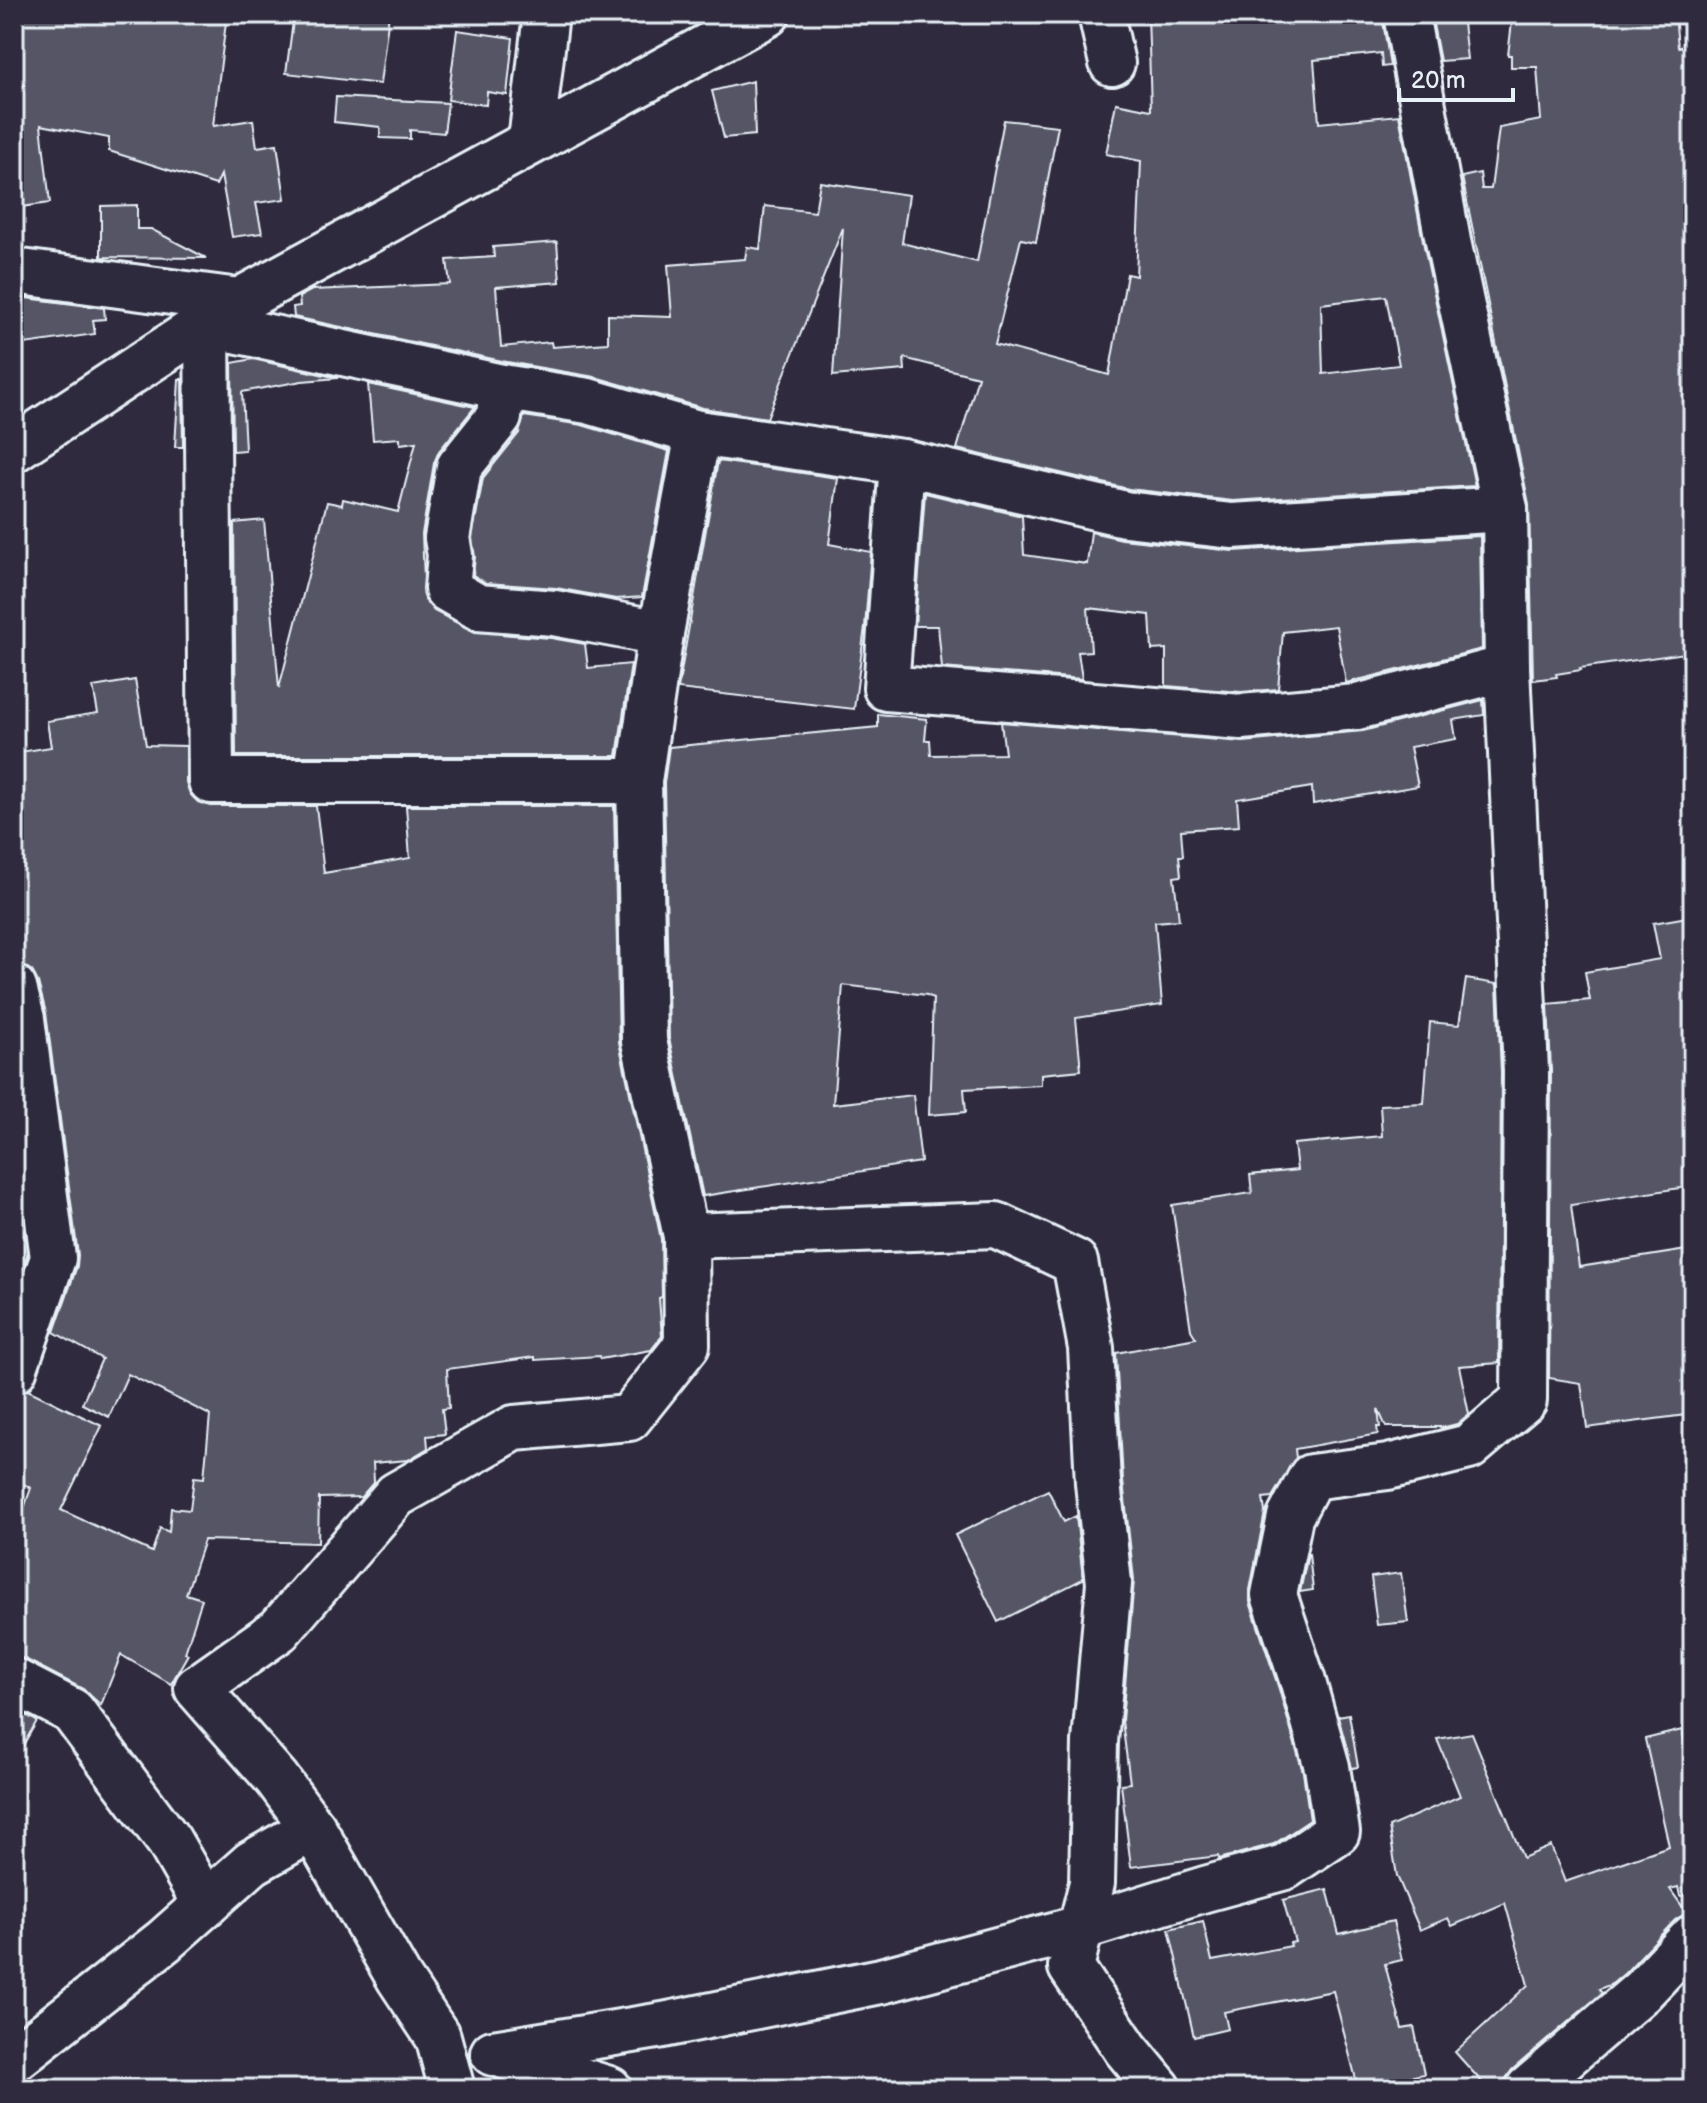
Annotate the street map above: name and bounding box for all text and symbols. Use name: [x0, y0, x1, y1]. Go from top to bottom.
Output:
scale bar: [1399, 52, 1513, 102]
text: 20 m: [1411, 66, 1466, 95]

